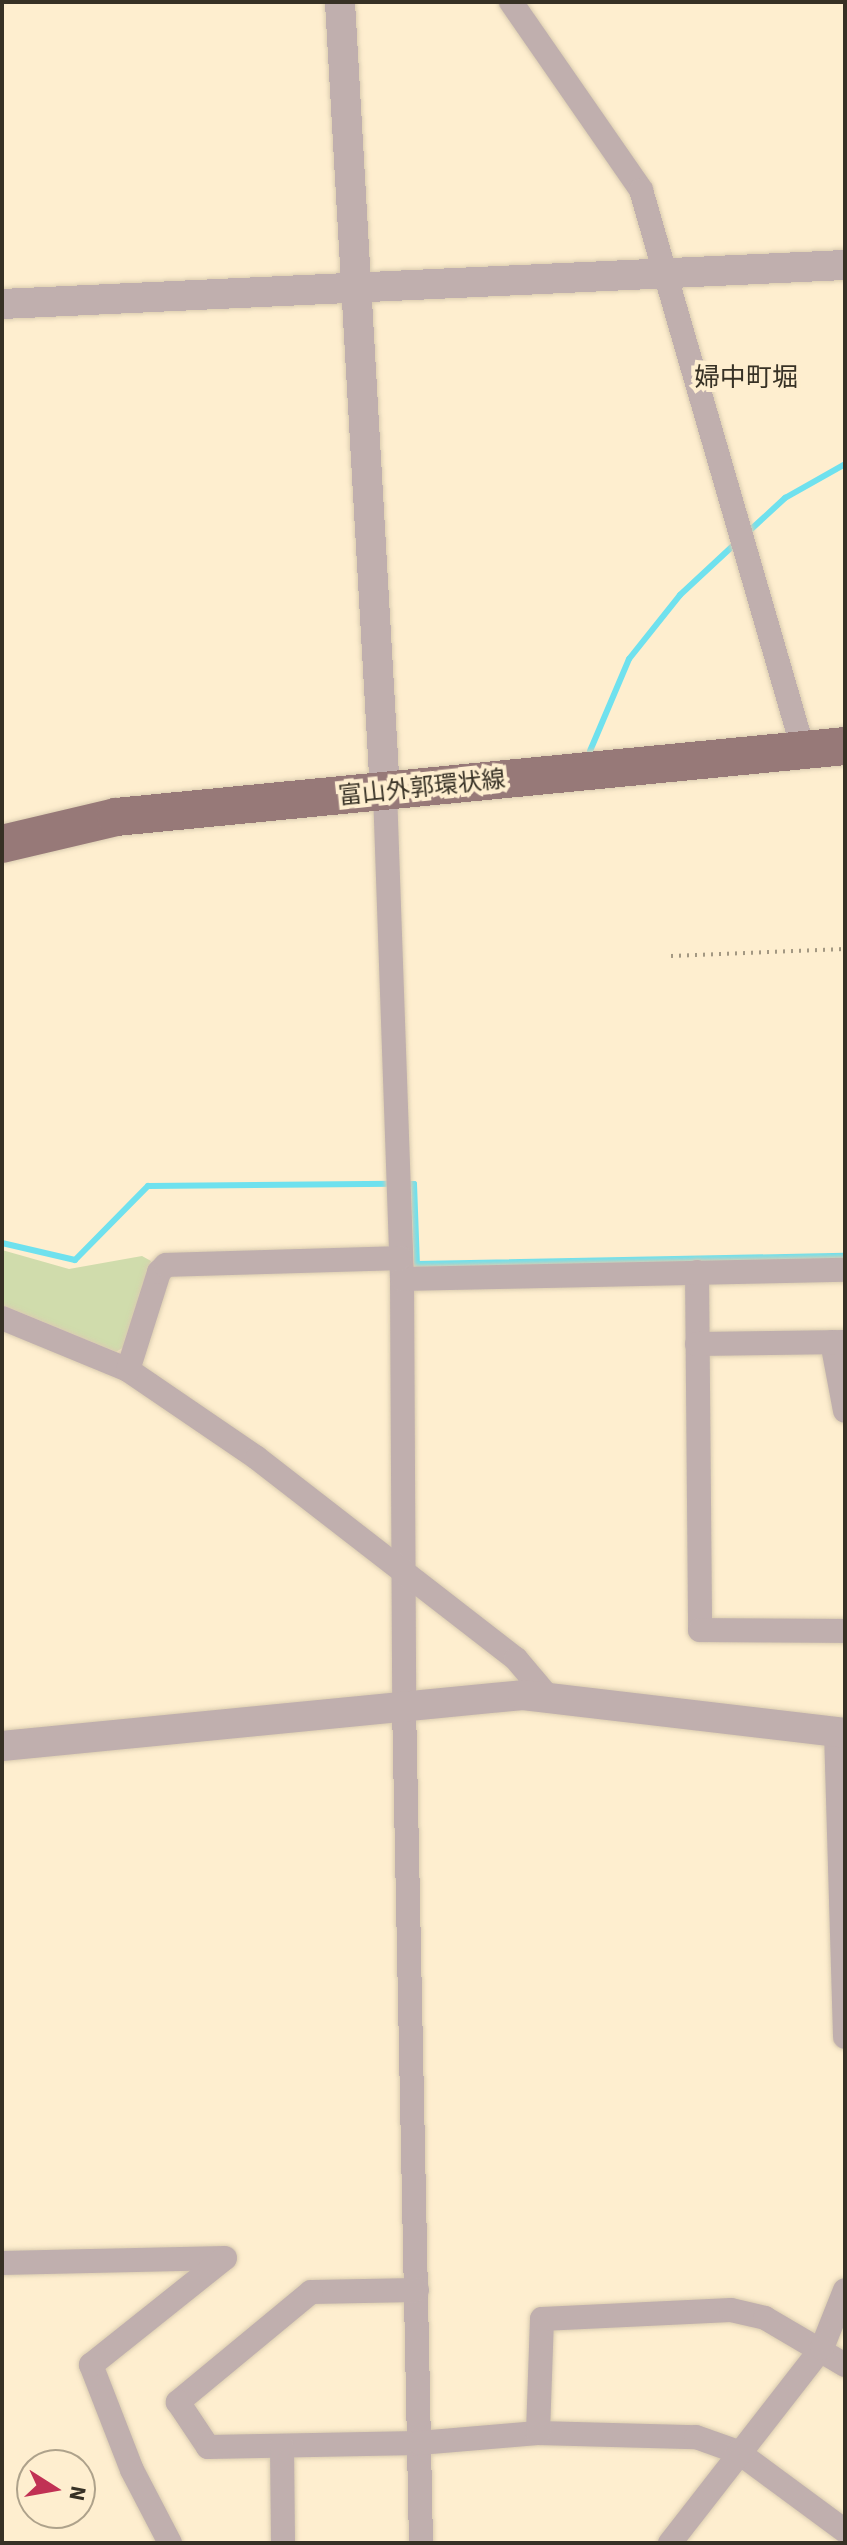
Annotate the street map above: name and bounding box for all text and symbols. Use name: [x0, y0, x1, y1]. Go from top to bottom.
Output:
district label: 婦中町堀: [694, 362, 798, 394]
street label: 富山外郭環状線: [337, 765, 507, 811]
north arrow: [16, 2449, 96, 2529]
text: N: [60, 2483, 95, 2503]

